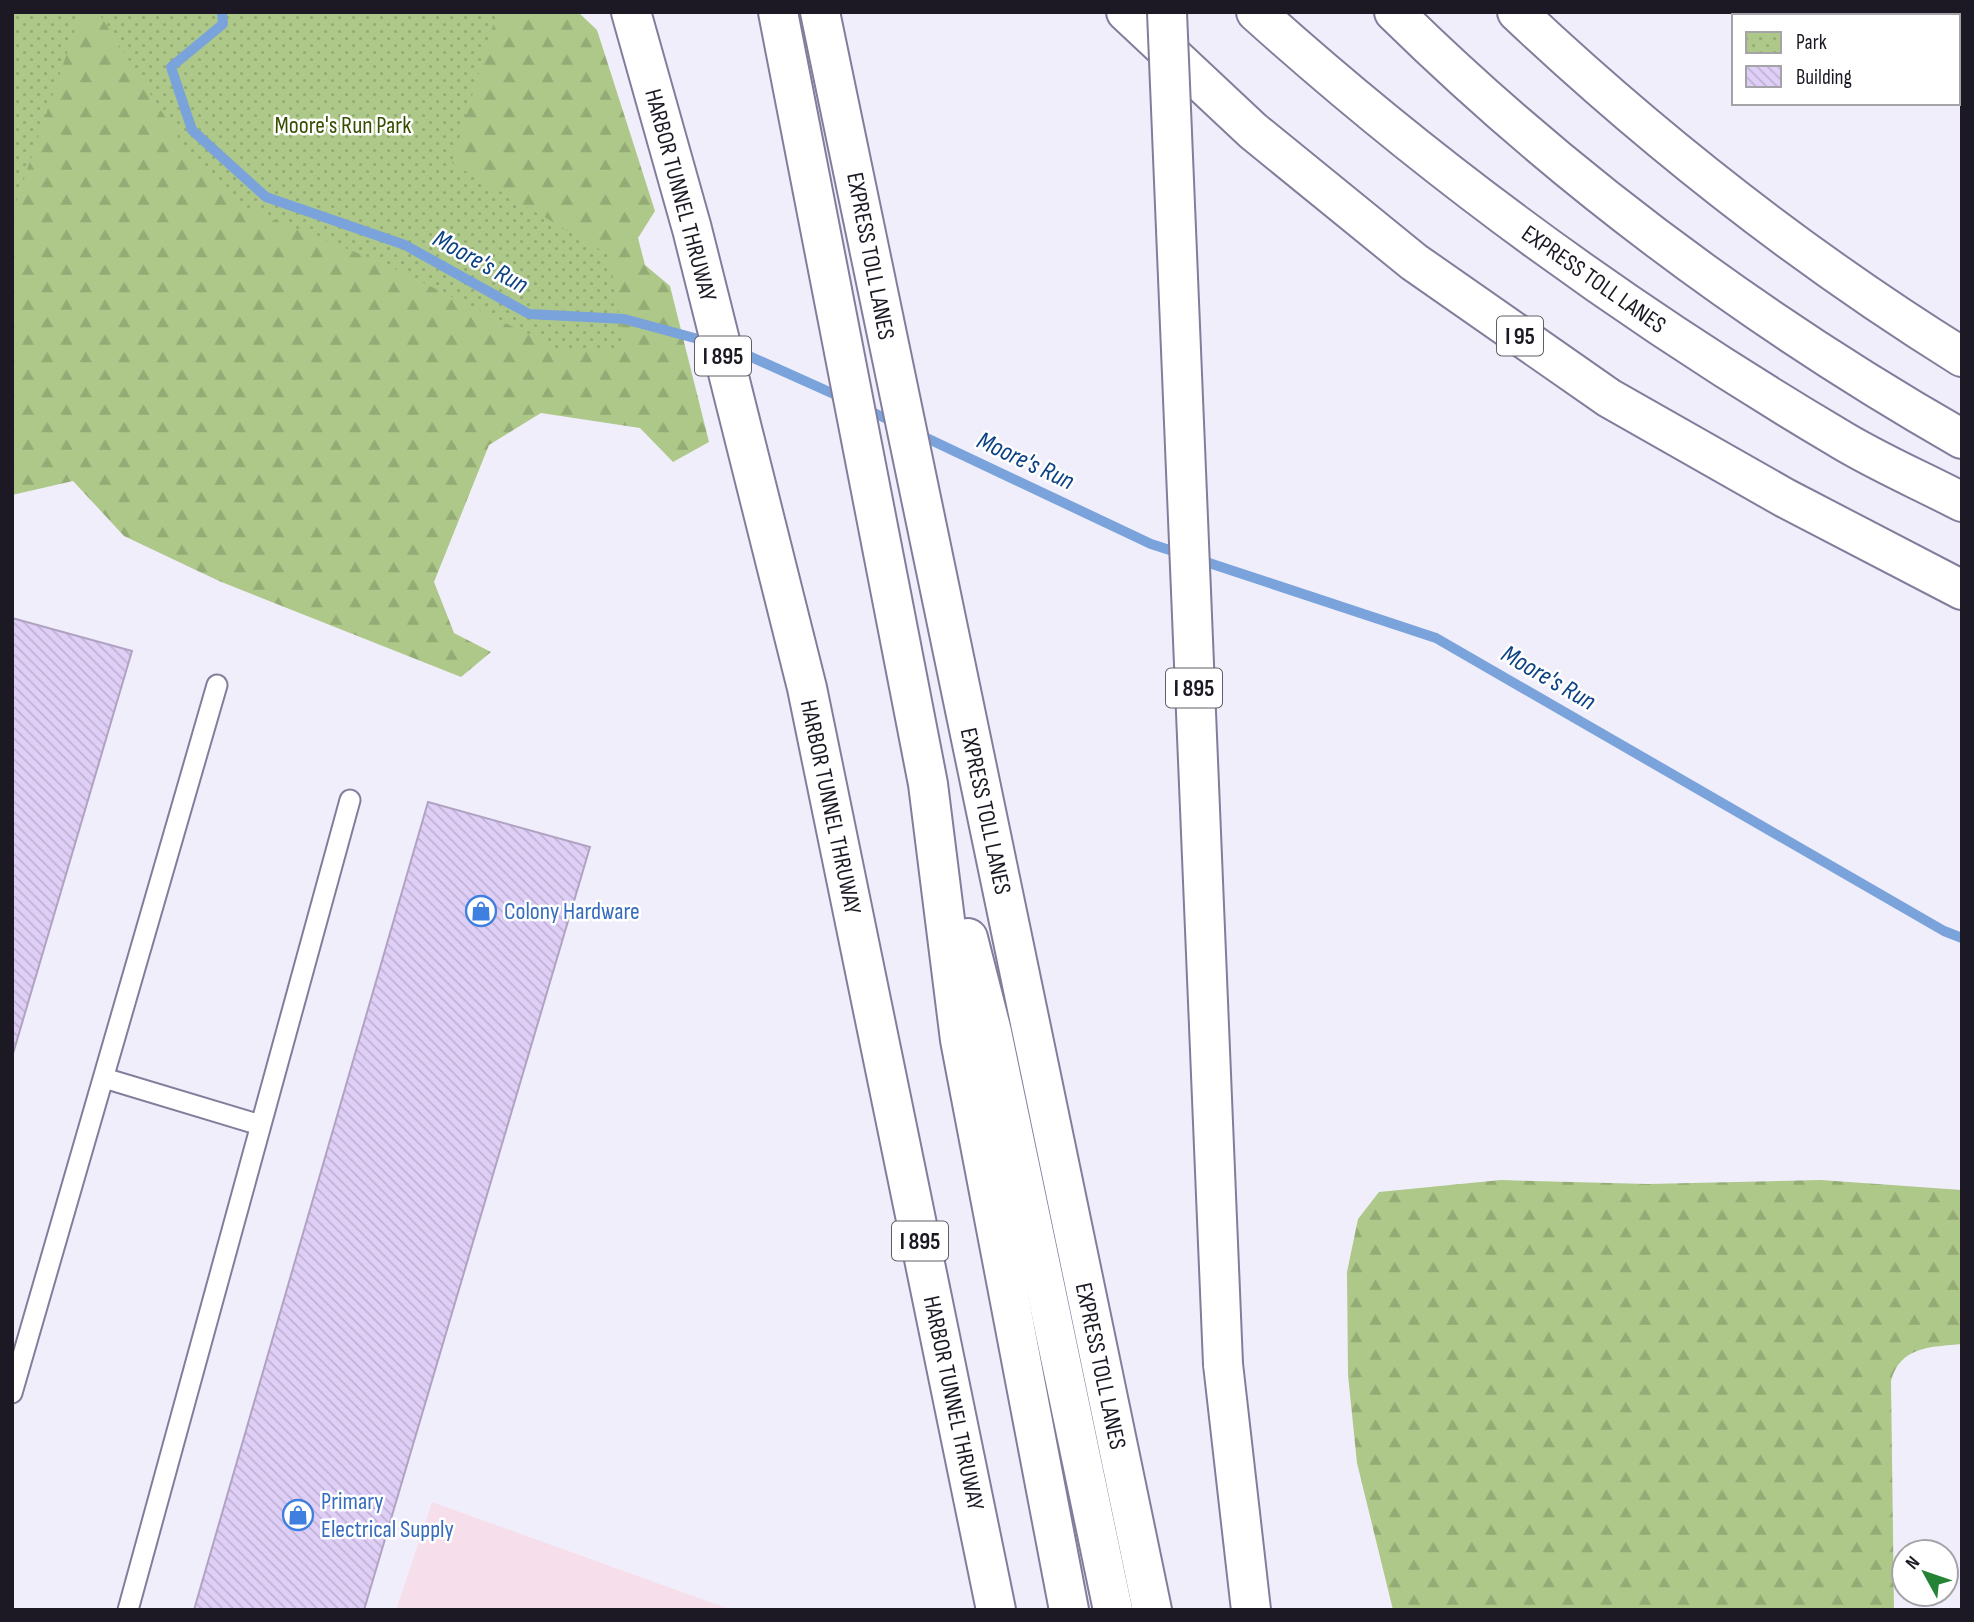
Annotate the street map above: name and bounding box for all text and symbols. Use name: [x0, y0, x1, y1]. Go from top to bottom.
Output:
legend: [1732, 14, 1960, 105]
text: Park: [1796, 30, 1827, 55]
text: Building: [1796, 65, 1852, 90]
street label: HARBOR TUNNEL THRUWAY: [638, 86, 723, 305]
park label: Moore's Run Park: [275, 111, 411, 140]
street label: EXPRESS TOLL LANES: [840, 170, 901, 342]
street label: EXPRESS TOLL LANES: [1516, 219, 1672, 340]
water label: Moore's Run: [427, 224, 533, 301]
road number: I 95: [1497, 316, 1543, 356]
road number: I 895: [695, 336, 751, 376]
water label: Moore's Run: [972, 425, 1079, 497]
water label: Moore's Run: [1496, 639, 1601, 718]
road number: I 895: [1166, 668, 1222, 708]
street label: HARBOR TUNNEL THRUWAY: [794, 697, 867, 917]
street label: EXPRESS TOLL LANES: [954, 725, 1017, 897]
shop icon: Colony Hardware: [464, 894, 498, 928]
place label: Colony Hardware: [504, 897, 640, 926]
road number: I 895: [892, 1222, 948, 1260]
street label: EXPRESS TOLL LANES: [1069, 1280, 1132, 1452]
street label: HARBOR TUNNEL THRUWAY: [917, 1293, 990, 1513]
place label: Primary Electrical Supply: [321, 1487, 454, 1544]
shop icon: Primary Electrical Supply: [281, 1498, 315, 1532]
north arrow: [1890, 1538, 1960, 1608]
text: N: [1901, 1552, 1925, 1574]

